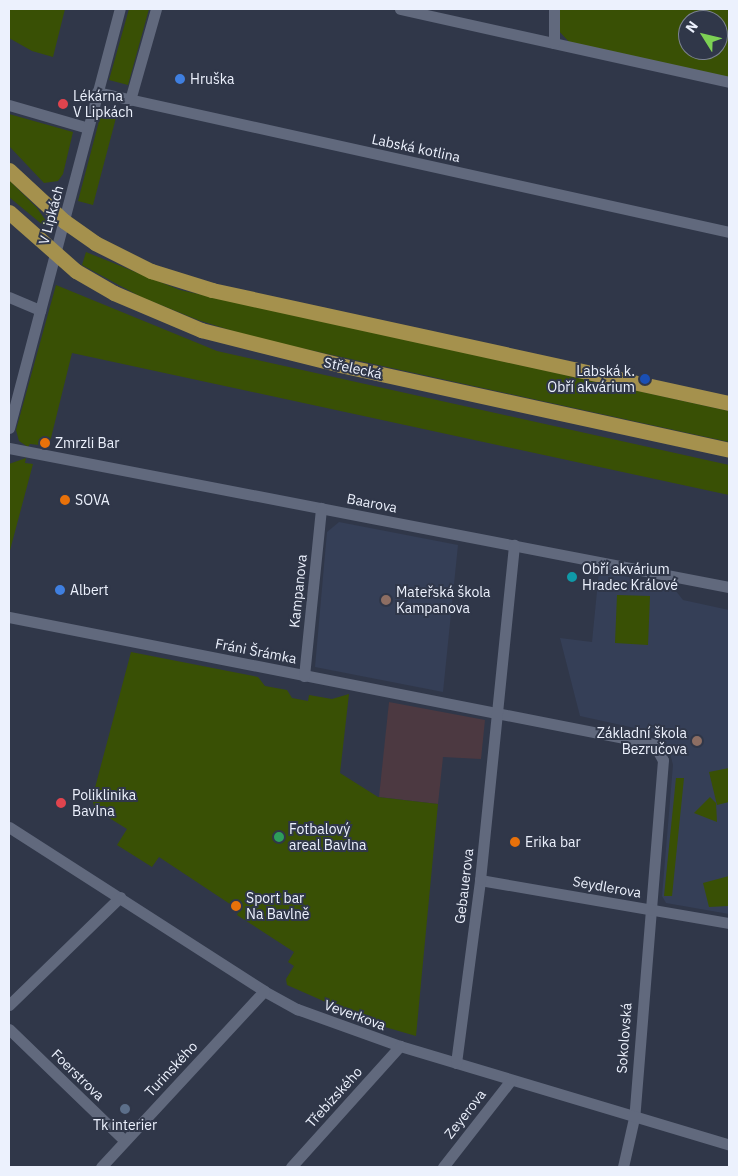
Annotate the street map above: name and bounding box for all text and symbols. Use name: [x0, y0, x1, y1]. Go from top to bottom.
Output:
north arrow: [678, 10, 728, 60]
text: N: [681, 17, 702, 36]
place label: Hruška: [190, 71, 235, 87]
marker: Hruška: [174, 73, 186, 85]
place label: Lékárna V Lipkách: [73, 88, 133, 120]
marker: Lékárna V Lipkách: [57, 98, 69, 110]
street label: Labská kotlina: [370, 130, 462, 166]
street label: V Lipkách: [35, 184, 67, 246]
street label: Střelecká: [322, 354, 384, 382]
place label: Labská k. Obří akvárium: [547, 363, 635, 396]
marker: Labská k. Obří akvárium: [639, 373, 651, 385]
place label: Zmrzli Bar: [55, 435, 119, 451]
marker: Zmrzli Bar: [39, 437, 51, 449]
street label: Baarova: [345, 490, 399, 516]
place label: SOVA: [75, 492, 110, 508]
marker: SOVA: [59, 494, 71, 506]
street label: Kampanova: [286, 553, 310, 629]
place label: Obří akvárium Hradec Králové: [582, 561, 678, 594]
marker: Obří akvárium Hradec Králové: [566, 571, 578, 583]
place label: Albert: [70, 582, 109, 598]
marker: Albert: [54, 584, 66, 596]
place label: Mateřská škola Kampanova: [396, 584, 491, 616]
marker: Mateřská škola Kampanova: [380, 594, 392, 606]
street label: Fráni Šrámka: [214, 635, 298, 667]
place label: Základní škola Bezručova: [597, 725, 687, 758]
marker: Základní škola Bezručova: [691, 735, 703, 747]
place label: Poliklinika Bavlna: [72, 787, 136, 820]
marker: Poliklinika Bavlna: [54, 796, 68, 810]
place label: Fotbalový areal Bavlna: [289, 821, 366, 854]
marker: Fotbalový areal Bavlna: [273, 831, 285, 843]
place label: Erika bar: [525, 834, 581, 850]
marker: Erika bar: [509, 836, 521, 848]
street label: Gebauerova: [451, 847, 477, 925]
street label: Seydlerova: [571, 873, 643, 901]
place label: Sport bar Na Bavlně: [246, 890, 310, 922]
marker: Sport bar Na Bavlně: [230, 900, 242, 912]
street label: Veverkova: [322, 996, 388, 1034]
street label: Sokolovská: [613, 1002, 635, 1074]
street label: Turinského: [141, 1038, 201, 1100]
street label: Foerstrova: [48, 1046, 108, 1104]
street label: Třebízského: [302, 1063, 366, 1131]
street label: Zeyerova: [441, 1086, 489, 1142]
marker: Tk interier: [119, 1103, 131, 1115]
place label: Tk interier: [93, 1117, 157, 1133]

